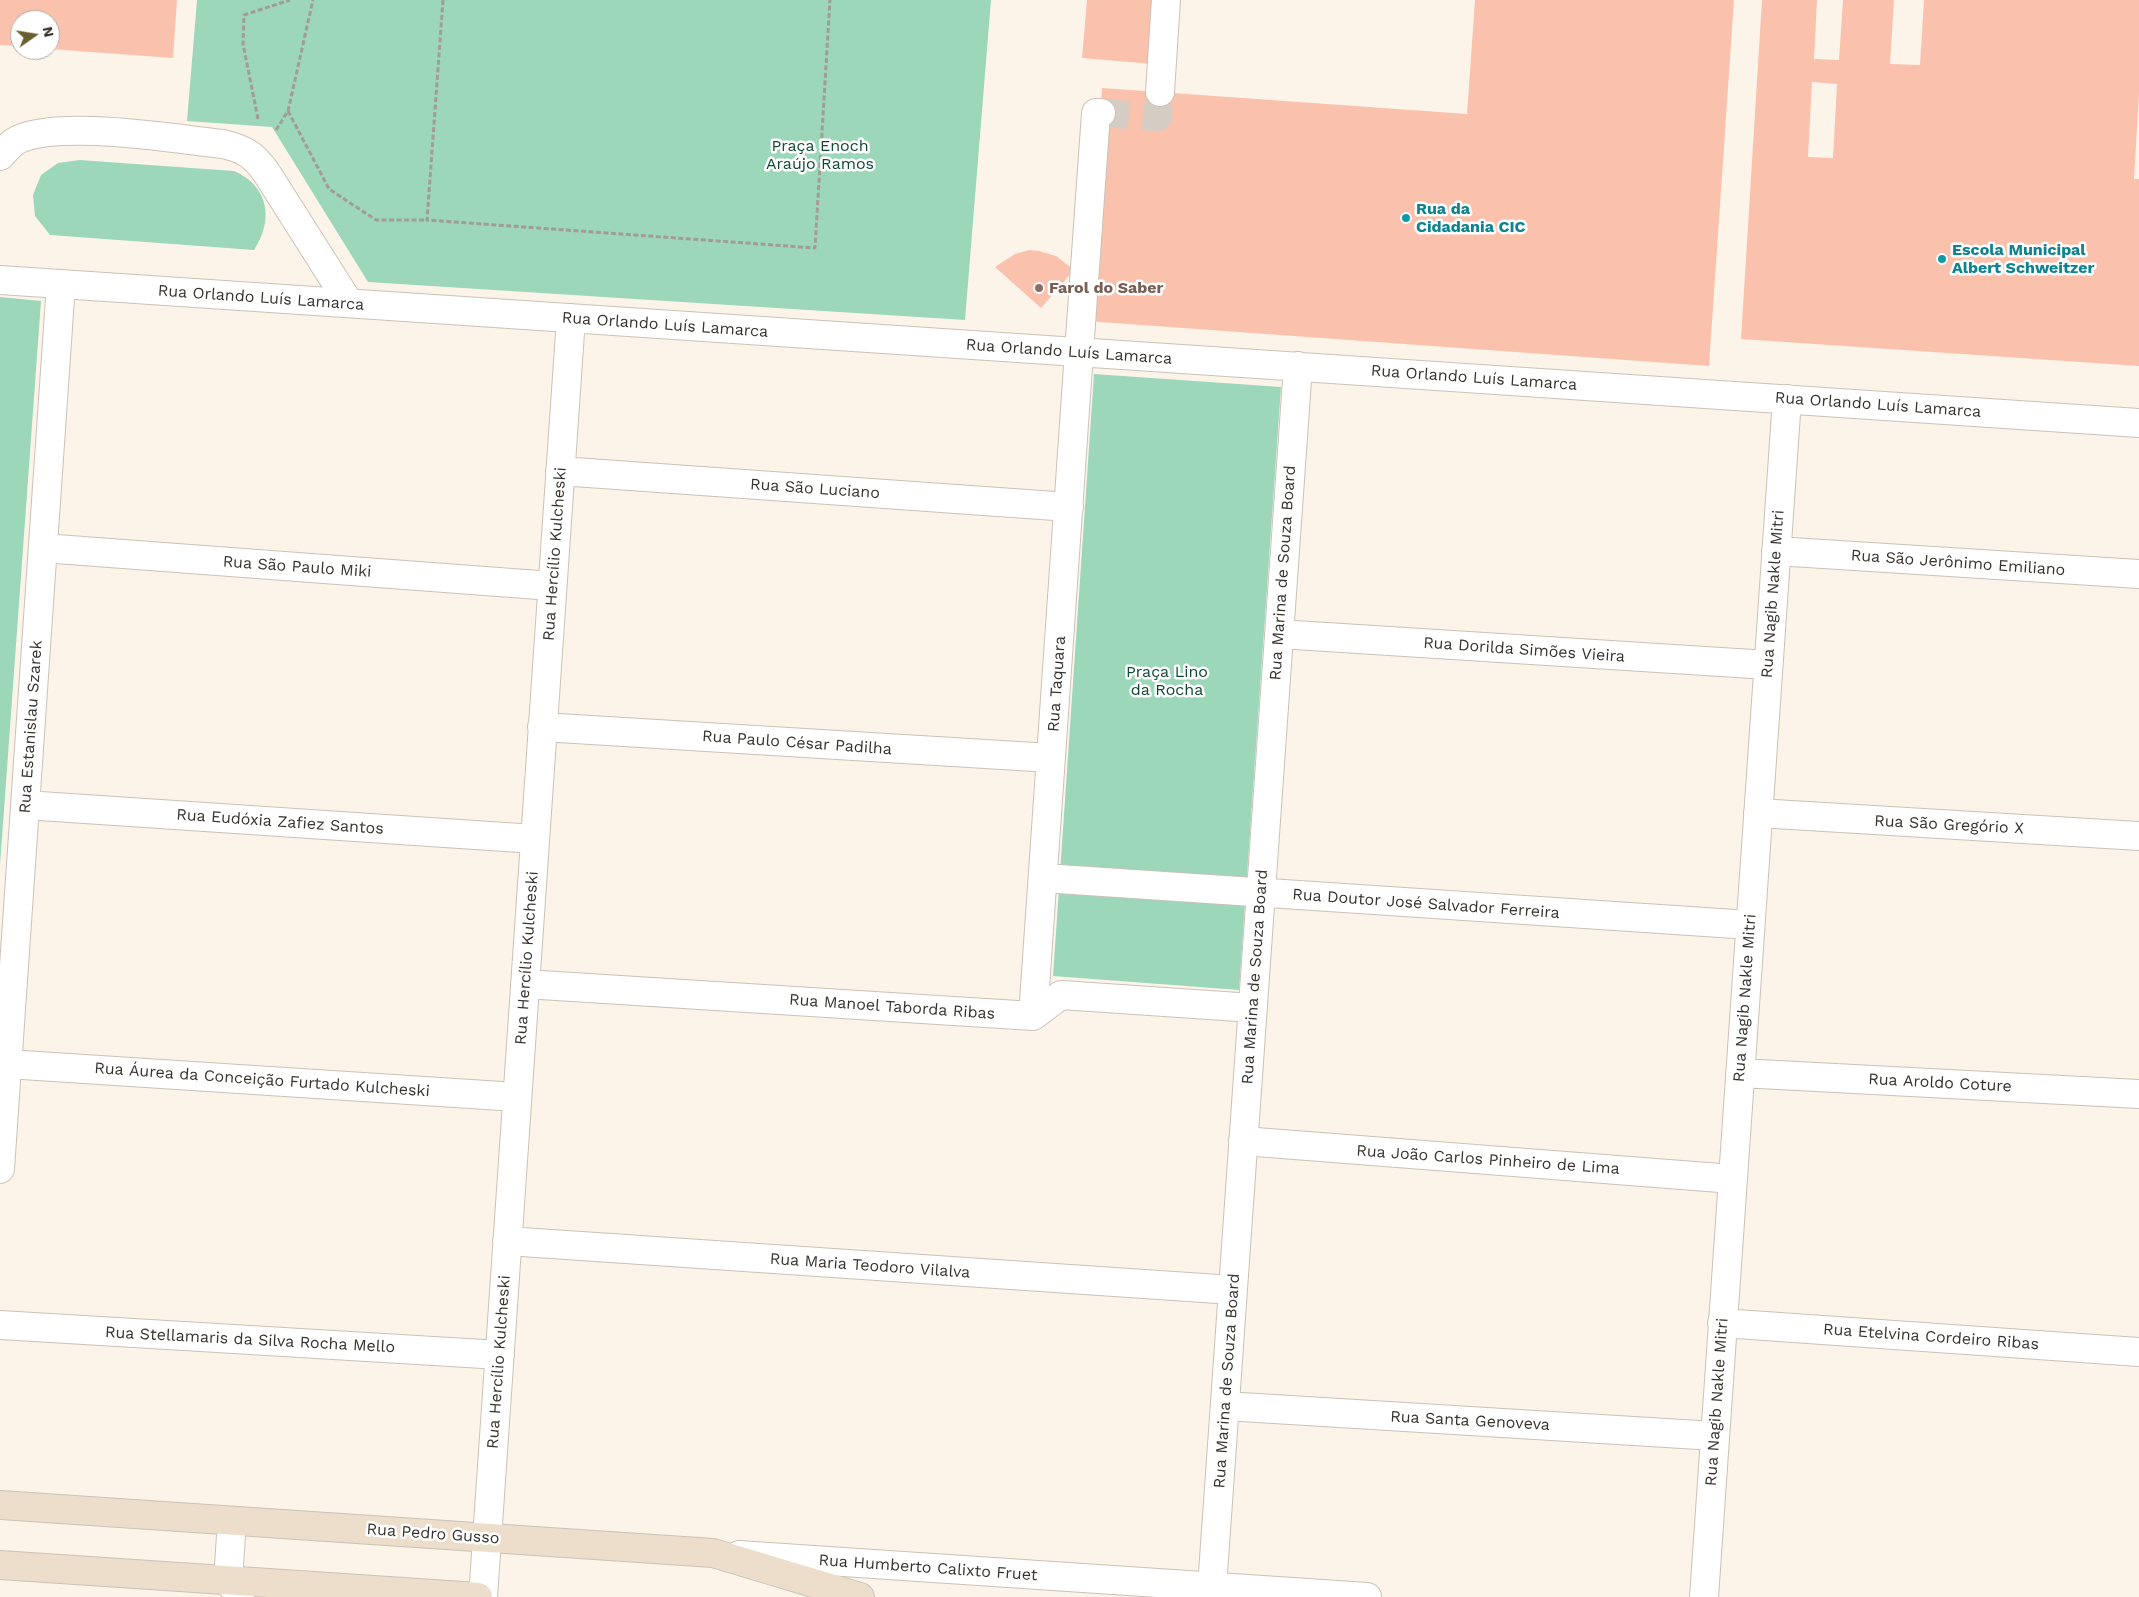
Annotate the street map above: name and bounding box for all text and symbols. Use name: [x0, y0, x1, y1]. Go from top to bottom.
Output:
north arrow: [10, 10, 60, 60]
text: N: [40, 25, 58, 39]
park label: Praça Enoch Araújo Ramos: [766, 136, 874, 174]
place label: Rua da Cidadania CIC: [1416, 199, 1525, 237]
marker: Rua da Cidadania CIC: [1400, 212, 1412, 224]
place label: Escola Municipal Albert Schweitzer: [1952, 240, 2094, 278]
marker: Escola Municipal Albert Schweitzer: [1936, 253, 1948, 265]
place label: Farol do Saber: [1049, 278, 1163, 298]
street label: Rua Orlando Luís Lamarca: [157, 281, 365, 315]
marker: Farol do Saber: [1033, 282, 1045, 294]
street label: Rua Orlando Luís Lamarca: [561, 308, 769, 342]
street label: Rua Orlando Luís Lamarca: [965, 335, 1173, 369]
street label: Rua Orlando Luís Lamarca: [1370, 361, 1578, 395]
street label: Rua Orlando Luís Lamarca: [1774, 388, 1982, 422]
street label: Rua Marina de Souza Board: [1266, 465, 1300, 681]
street label: Rua Hercílio Kulcheski: [539, 466, 571, 642]
street label: Rua São Luciano: [749, 475, 881, 503]
street label: Rua Nagib Nakle Mitri: [1758, 509, 1788, 679]
street label: Rua São Jerônimo Emiliano: [1850, 546, 2066, 580]
street label: Rua São Paulo Miki: [222, 552, 372, 582]
street label: Rua Dorilda Simões Vieira: [1423, 633, 1625, 667]
street label: Rua Taquara: [1044, 635, 1070, 733]
street label: Rua Estanislau Szarek: [15, 640, 47, 814]
park label: Praça Lino da Rocha: [1126, 662, 1208, 700]
street label: Rua Paulo César Padilha: [701, 727, 893, 759]
street label: Rua Eudóxia Zafiez Santos: [176, 805, 384, 839]
street label: Rua São Gregório X: [1874, 811, 2024, 839]
street label: Rua Marina de Souza Board: [1238, 869, 1272, 1085]
street label: Rua Hercílio Kulcheski: [511, 870, 543, 1046]
street label: Rua Doutor José Salvador Ferreira: [1292, 885, 1560, 923]
street label: Rua Nagib Nakle Mitri: [1730, 913, 1760, 1083]
street label: Rua Manoel Taborda Ribas: [788, 990, 996, 1024]
street label: Rua Áurea da Conceição Furtado Kulcheski: [94, 1059, 430, 1101]
street label: Rua Aroldo Coture: [1868, 1070, 2012, 1096]
street label: Rua João Carlos Pinheiro de Lima: [1356, 1141, 1620, 1179]
street label: Rua Maria Teodoro Vilalva: [769, 1249, 971, 1283]
street label: Rua Marina de Souza Board: [1210, 1273, 1244, 1489]
street label: Rua Hercílio Kulcheski: [483, 1274, 515, 1450]
street label: Rua Nagib Nakle Mitri: [1702, 1317, 1732, 1487]
street label: Rua Etelvina Cordeiro Ribas: [1822, 1320, 2040, 1354]
street label: Rua Stellamaris da Silva Rocha Mello: [104, 1323, 396, 1357]
street label: Rua Santa Genoveva: [1390, 1407, 1550, 1435]
street label: Rua Pedro Gusso: [366, 1520, 500, 1548]
street label: Rua Humberto Calixto Fruet: [818, 1551, 1038, 1585]

